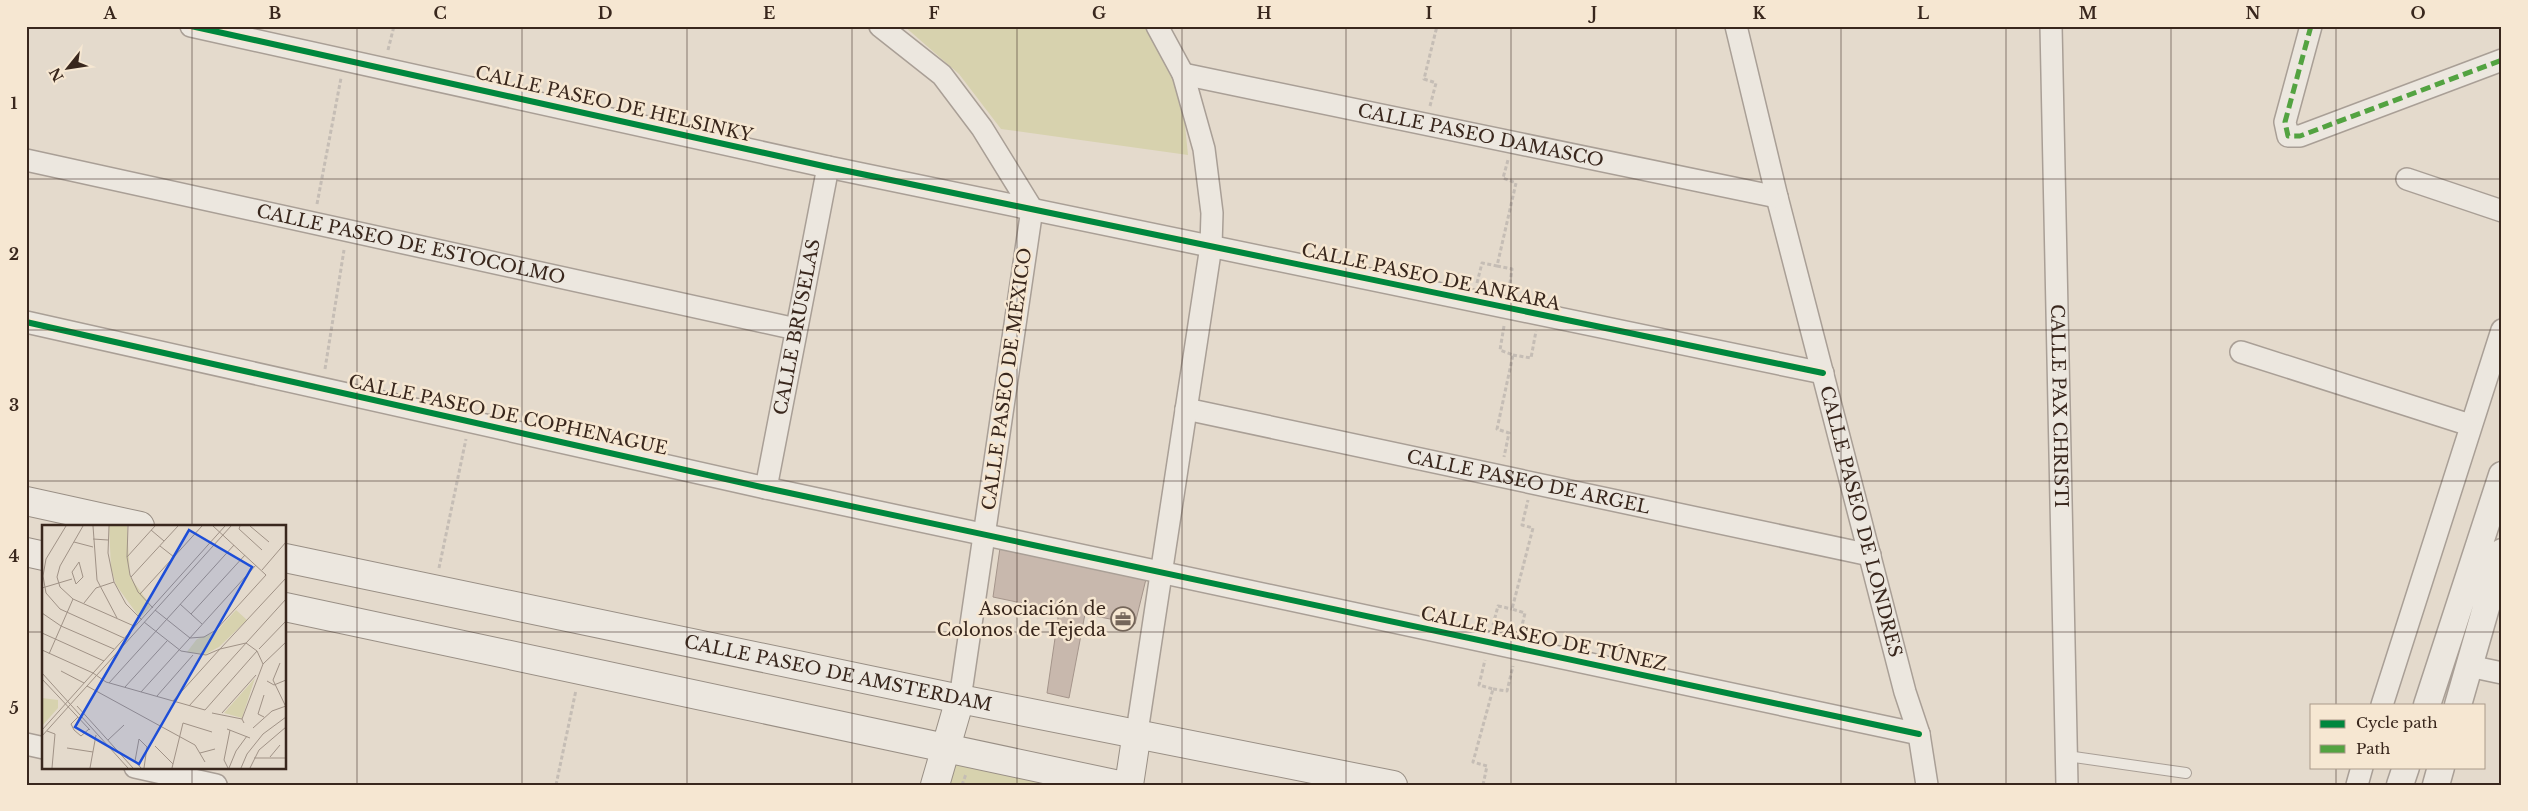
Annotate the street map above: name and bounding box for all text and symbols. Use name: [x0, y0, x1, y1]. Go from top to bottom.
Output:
text: A: [103, 3, 118, 23]
text: B: [269, 3, 282, 23]
text: C: [433, 3, 447, 23]
text: D: [598, 3, 612, 23]
text: E: [763, 3, 775, 23]
text: F: [928, 3, 940, 23]
text: G: [1092, 3, 1106, 23]
text: H: [1256, 3, 1272, 23]
text: I: [1426, 3, 1433, 23]
text: J: [1588, 3, 1597, 23]
text: K: [1752, 3, 1766, 23]
text: L: [1917, 3, 1929, 23]
text: M: [2079, 3, 2097, 23]
text: N: [2245, 3, 2261, 23]
text: O: [2410, 3, 2426, 23]
north arrow: [42, 42, 92, 92]
street label: CALLE PASEO DE HELSINKY: [473, 61, 756, 147]
text: N: [46, 64, 68, 85]
text: 1: [11, 93, 18, 113]
street label: CALLE PASEO DAMASCO: [1356, 99, 1606, 172]
street label: CALLE PASEO DE ESTOCOLMO: [254, 200, 567, 289]
street label: CALLE BRUSELAS: [769, 237, 825, 417]
street label: CALLE PASEO DE ANKARA: [1300, 239, 1564, 315]
text: 2: [9, 244, 19, 264]
street label: CALLE PASEO DE MÉXICO: [977, 246, 1036, 512]
street label: CALLE PAX CHRISTI: [2046, 304, 2072, 508]
street label: CALLE PASEO DE COPHENAGUE: [346, 370, 670, 460]
street label: CALLE PASEO DE LONDRES: [1815, 383, 1907, 660]
text: 3: [9, 395, 19, 415]
street label: CALLE PASEO DE ARGEL: [1405, 445, 1652, 519]
inset map: [42, 525, 286, 768]
text: 4: [9, 546, 19, 566]
place label: Asociación de Colonos de Tejeda: [937, 598, 1106, 641]
street label: CALLE PASEO DE TÚNEZ: [1419, 601, 1669, 676]
office icon: Asociación de Colonos de Tejeda: [1110, 606, 1136, 632]
street label: CALLE PASEO DE AMSTERDAM: [682, 631, 994, 716]
text: 5: [9, 698, 19, 718]
legend: [2310, 704, 2486, 768]
text: Cycle path: [2356, 713, 2438, 732]
text: Path: [2356, 739, 2390, 758]

